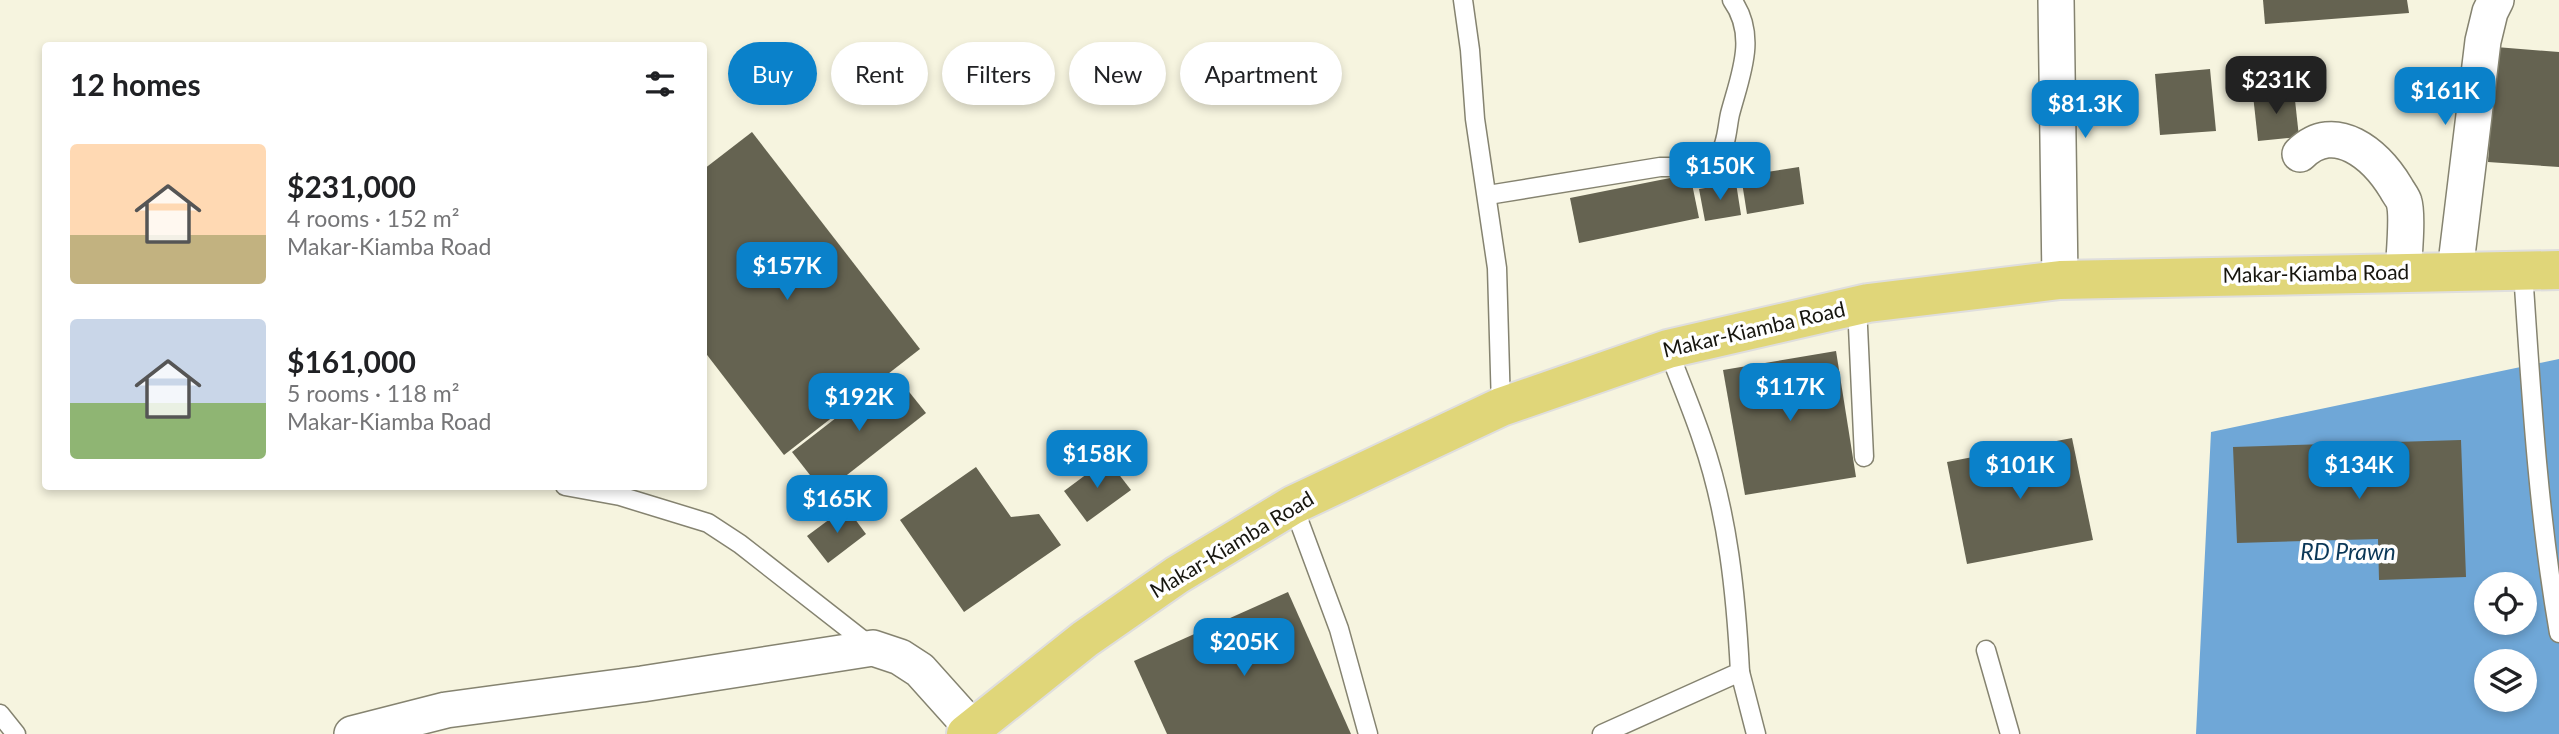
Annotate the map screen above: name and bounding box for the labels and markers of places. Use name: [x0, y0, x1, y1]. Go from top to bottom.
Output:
pin: $231K: [2227, 57, 2325, 116]
pin: $161K: [2396, 68, 2494, 127]
pin: $81.3K: [2028, 80, 2142, 140]
pin: $150K: [1671, 142, 1769, 202]
pin: $157K: [738, 243, 836, 302]
pin: $117K: [1741, 364, 1839, 423]
pin: $192K: [810, 374, 908, 433]
pin: $158K: [1048, 430, 1146, 490]
pin: $101K: [1971, 442, 2069, 501]
pin: $134K: [2310, 442, 2408, 501]
pin: $165K: [788, 476, 886, 535]
pin: $205K: [1195, 618, 1293, 678]

